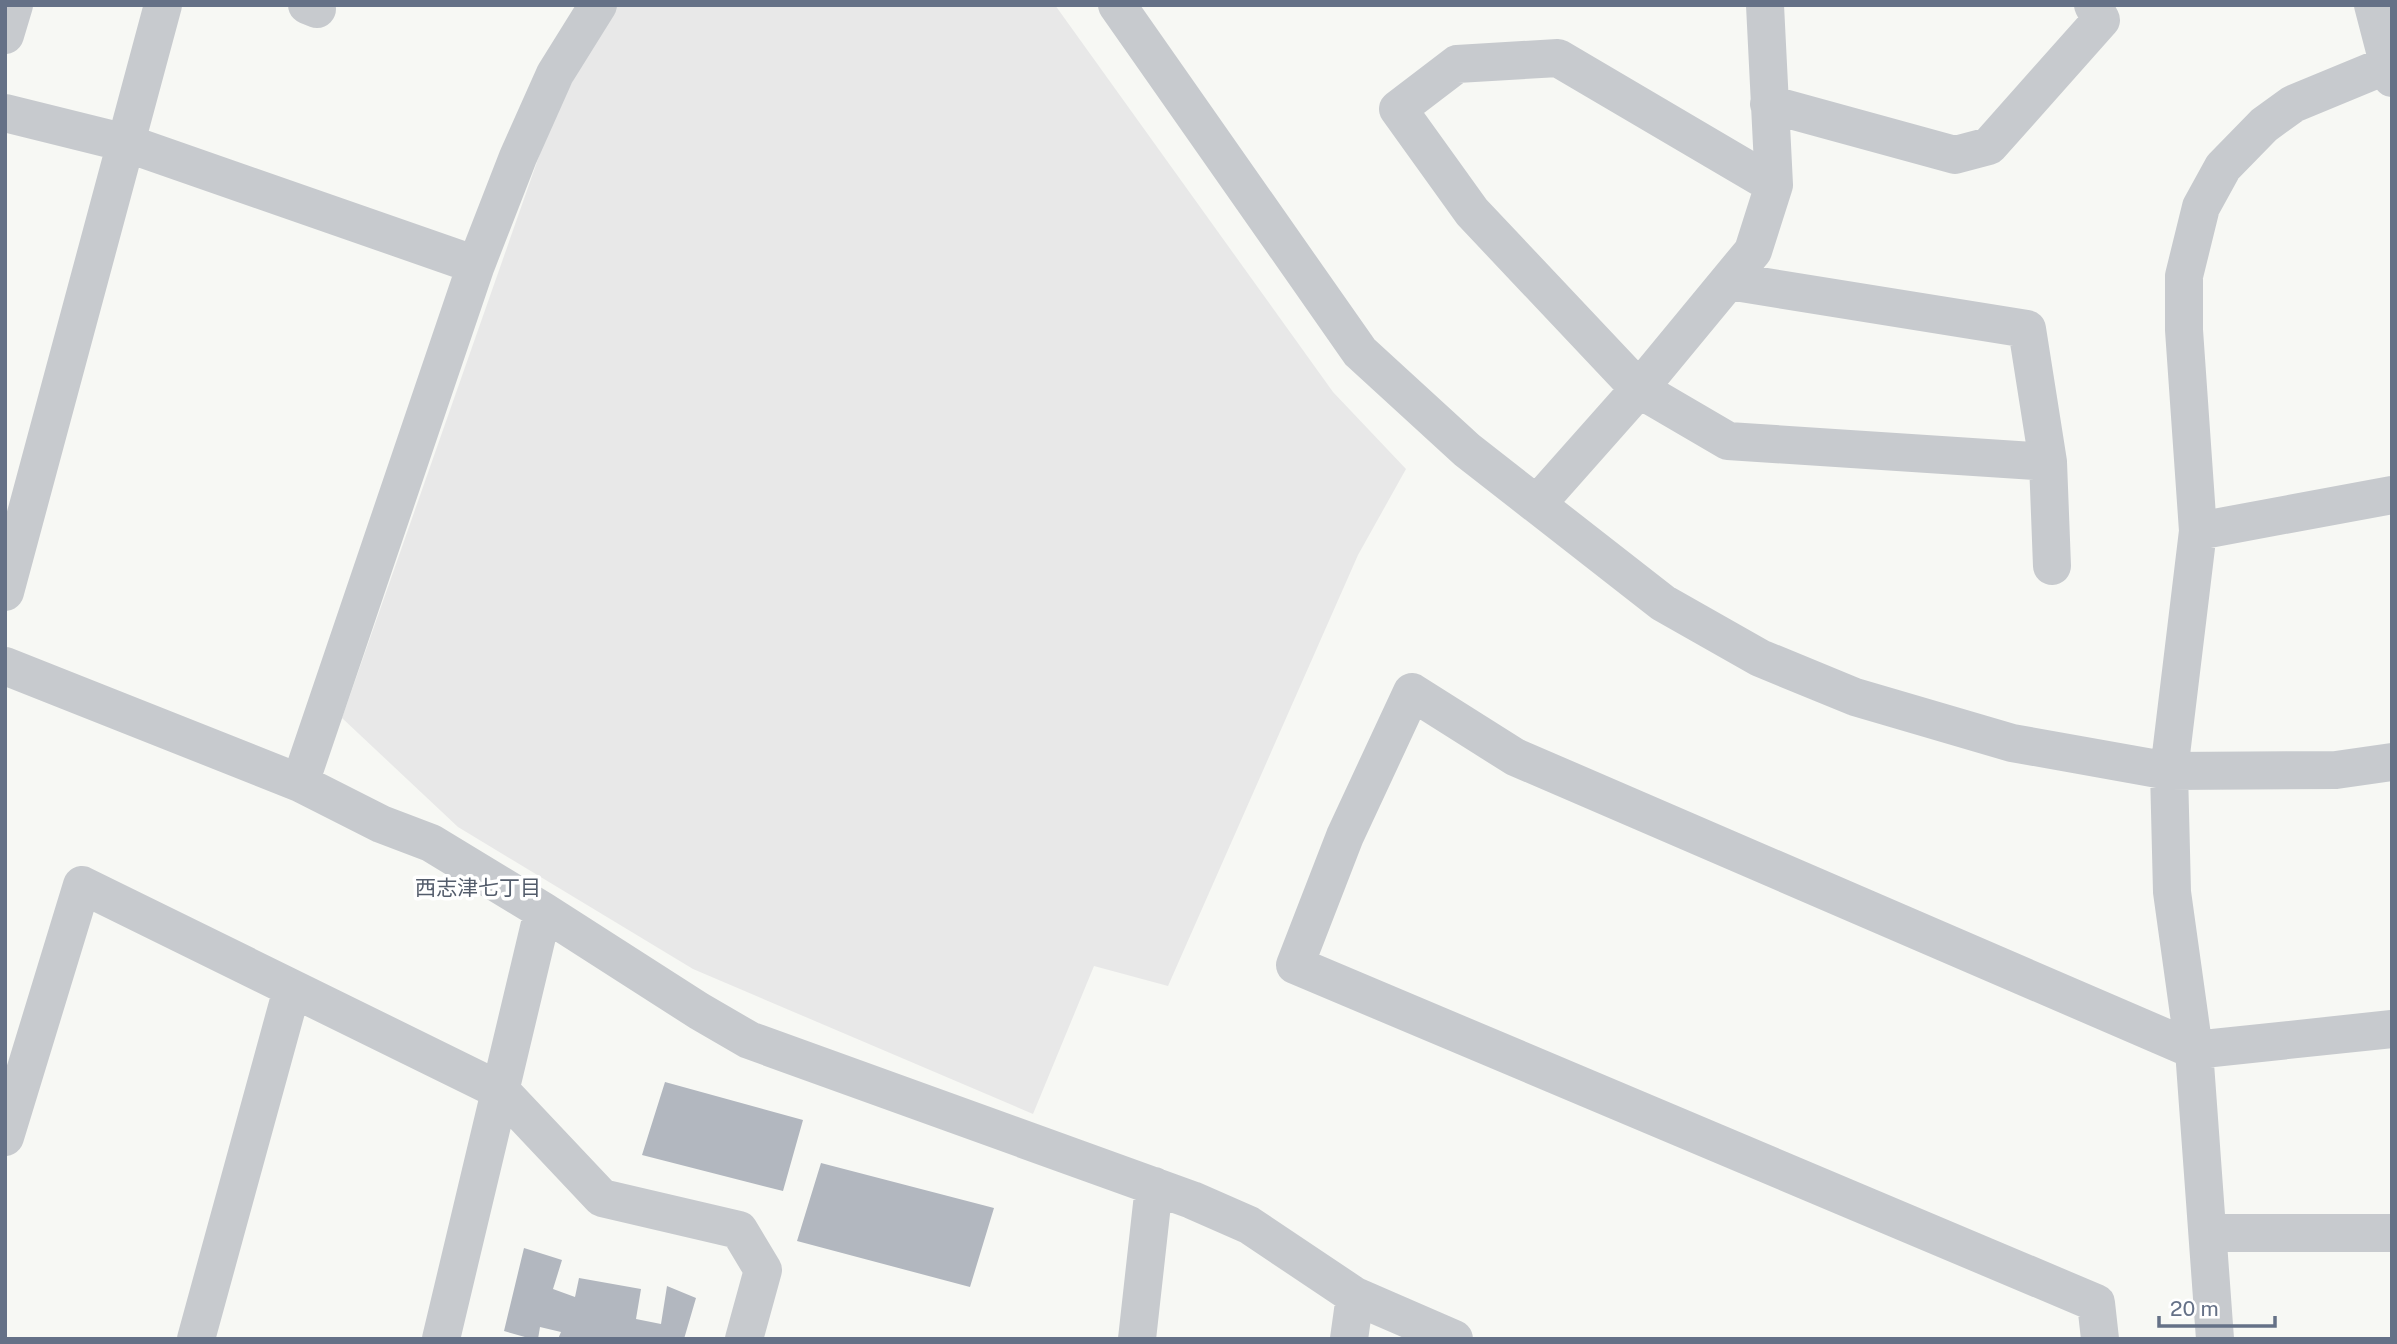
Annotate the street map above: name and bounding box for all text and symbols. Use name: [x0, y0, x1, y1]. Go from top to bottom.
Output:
district label: 西志津七丁目: [415, 875, 541, 900]
scale bar: [2159, 1284, 2274, 1328]
text: 20 m: [2170, 1296, 2219, 1321]

